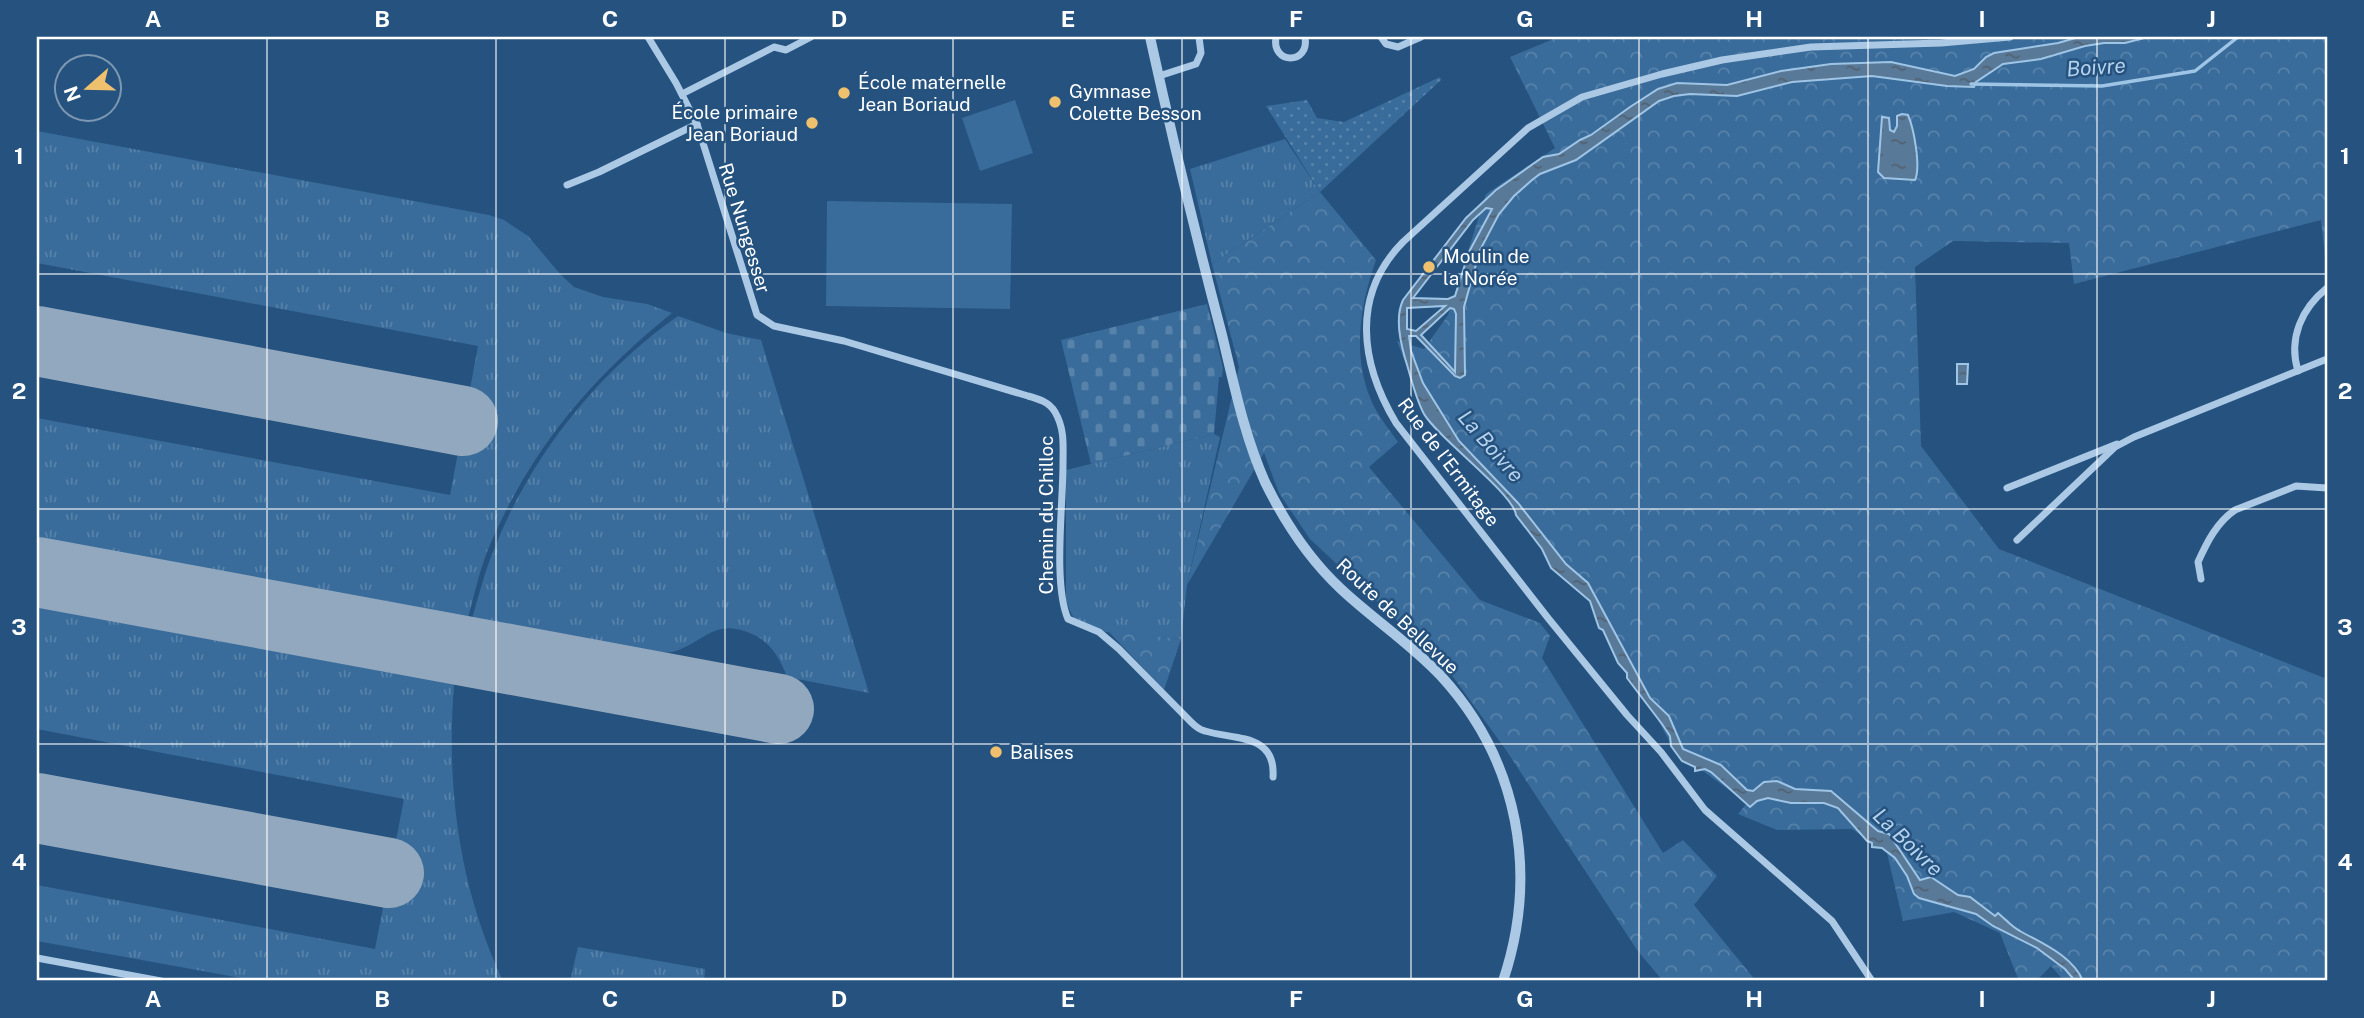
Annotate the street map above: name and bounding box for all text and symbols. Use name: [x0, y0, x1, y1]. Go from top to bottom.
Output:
text: A: [145, 5, 162, 32]
text: B: [374, 5, 390, 32]
text: C: [602, 5, 618, 32]
text: D: [831, 5, 847, 32]
text: E: [1061, 5, 1075, 32]
text: F: [1289, 5, 1303, 32]
text: G: [1516, 5, 1534, 32]
text: H: [1745, 5, 1763, 32]
text: I: [1978, 5, 1986, 32]
text: J: [2206, 5, 2216, 32]
north arrow: [52, 52, 122, 122]
water label: Boivre: [2065, 52, 2127, 82]
place label: École maternelle Jean Boriaud: [858, 71, 1006, 115]
place label: Gymnase Colette Besson: [1069, 80, 1202, 124]
text: N: [59, 83, 85, 105]
marker: École maternelle Jean Boriaud: [836, 85, 852, 101]
marker: Gymnase Colette Besson: [1047, 94, 1063, 110]
place label: École primaire Jean Boriaud: [671, 101, 798, 145]
marker: École primaire Jean Boriaud: [804, 115, 820, 131]
text: 1: [14, 142, 24, 169]
text: 1: [2340, 142, 2350, 169]
street label: Rue Nungesser: [715, 160, 775, 296]
place label: Moulin de la Norée: [1443, 245, 1529, 289]
marker: Moulin de la Norée: [1421, 259, 1437, 275]
text: 2: [12, 377, 26, 404]
text: 2: [2338, 377, 2352, 404]
street label: Rue de l’Ermitage: [1394, 393, 1504, 531]
water label: La Boivre: [1453, 405, 1529, 487]
street label: Chemin du Chilloc: [1035, 435, 1057, 595]
street label: Route de Bellevue: [1332, 554, 1464, 678]
text: 3: [11, 613, 27, 640]
text: 3: [2337, 613, 2353, 640]
place label: Balises: [1010, 741, 1074, 763]
marker: Balises: [988, 744, 1004, 760]
water label: La Boivre: [1868, 803, 1948, 881]
text: 4: [11, 848, 27, 875]
text: 4: [2337, 848, 2353, 875]
text: A: [145, 985, 162, 1012]
text: B: [374, 985, 390, 1012]
text: C: [602, 985, 618, 1012]
text: D: [831, 985, 847, 1012]
text: E: [1061, 985, 1075, 1012]
text: F: [1289, 985, 1303, 1012]
text: G: [1516, 985, 1534, 1012]
text: H: [1745, 985, 1763, 1012]
text: I: [1978, 985, 1986, 1012]
text: J: [2206, 985, 2216, 1012]

